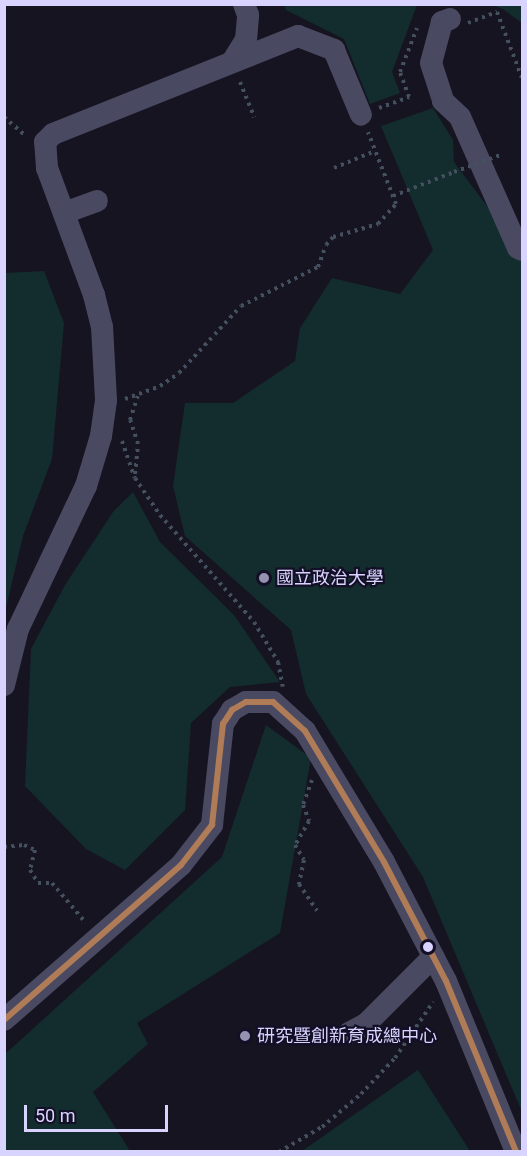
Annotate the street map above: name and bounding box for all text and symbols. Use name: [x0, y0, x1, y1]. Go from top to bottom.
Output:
place label: 國立政治大學: [276, 567, 384, 589]
marker: 國立政治大學: [257, 571, 271, 585]
unlabelled marker: [422, 941, 434, 953]
place label: 研究暨創新育成總中心: [257, 1025, 437, 1047]
marker: 研究暨創新育成總中心: [238, 1029, 252, 1043]
scale bar: [27, 1093, 171, 1131]
text: 50 m: [35, 1105, 75, 1126]

